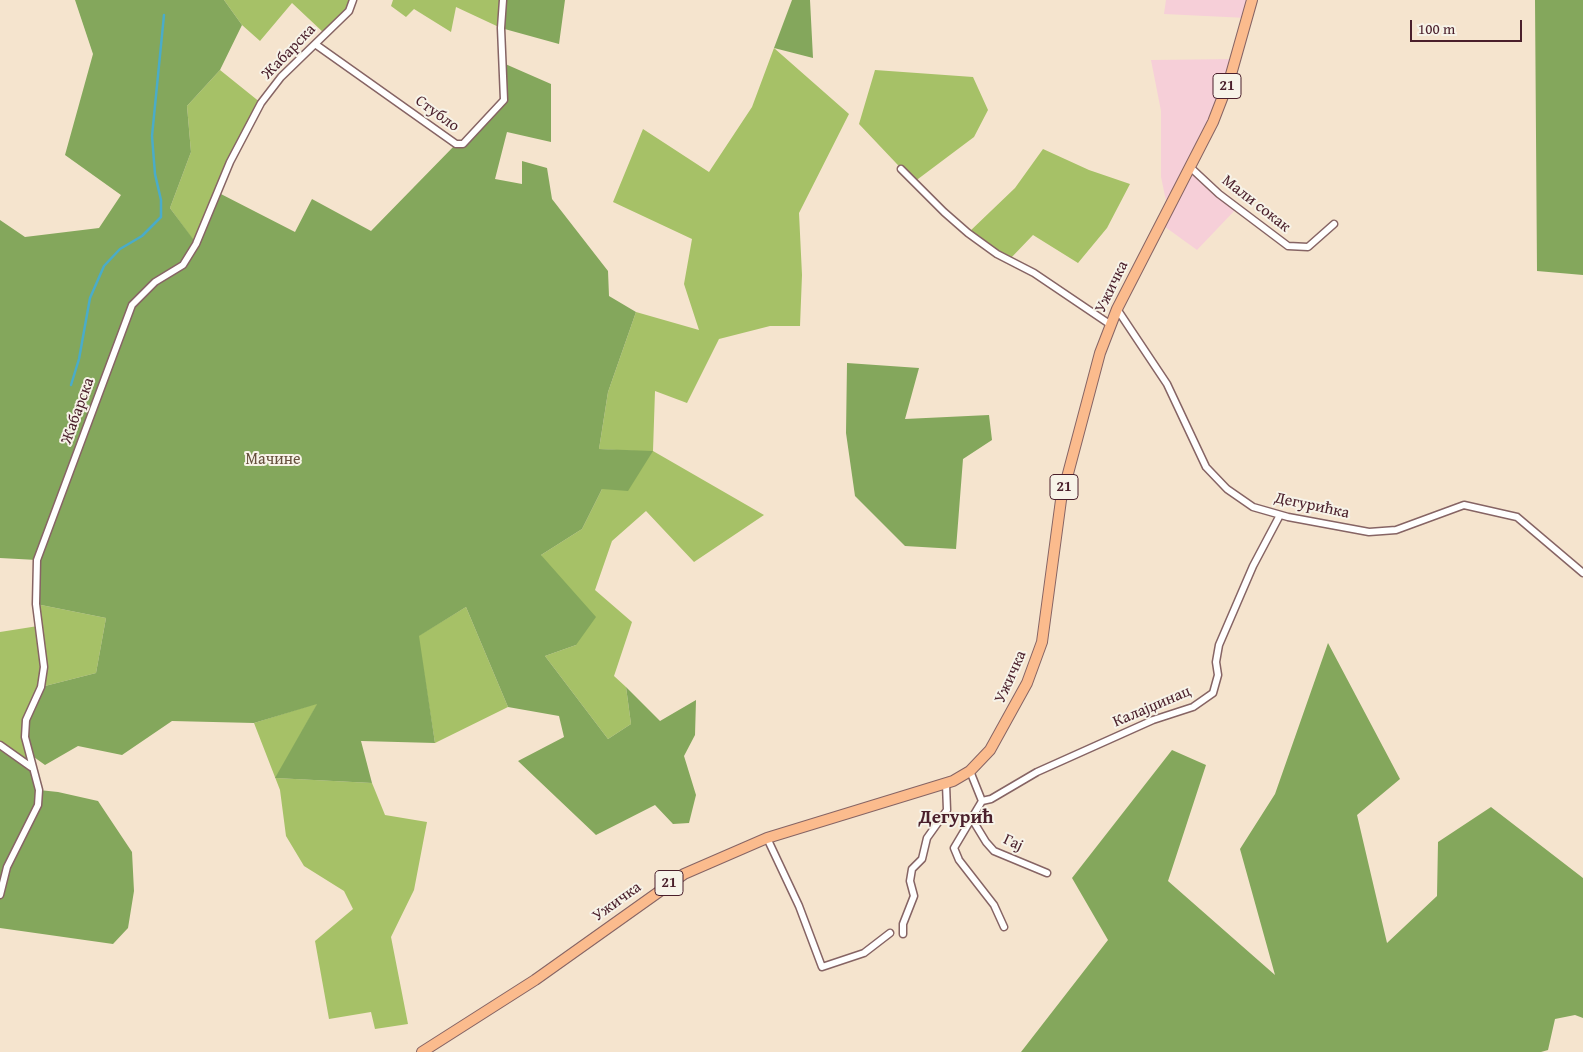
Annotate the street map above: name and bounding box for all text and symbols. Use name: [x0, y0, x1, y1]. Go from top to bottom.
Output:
scale bar: [1413, 10, 1526, 42]
text: 100 m: [1418, 18, 1455, 39]
street label: Жабарска: [258, 20, 320, 84]
road number: 21: [1213, 74, 1241, 98]
street label: Стубло: [411, 92, 463, 136]
street label: Мали сокак: [1218, 171, 1294, 237]
street label: Ужичка: [1091, 258, 1133, 316]
street label: Жабарска: [57, 375, 99, 447]
park label: Мачине: [245, 450, 301, 470]
road number: 21: [1050, 474, 1078, 500]
street label: Дегурићка: [1273, 489, 1351, 523]
street label: Ужичка: [991, 648, 1031, 706]
street label: Калајџинац: [1110, 682, 1194, 732]
district label: Дегурић: [918, 807, 994, 829]
street label: Гај: [1000, 830, 1026, 856]
road number: 21: [655, 870, 683, 896]
street label: Ужичка: [589, 878, 645, 926]

